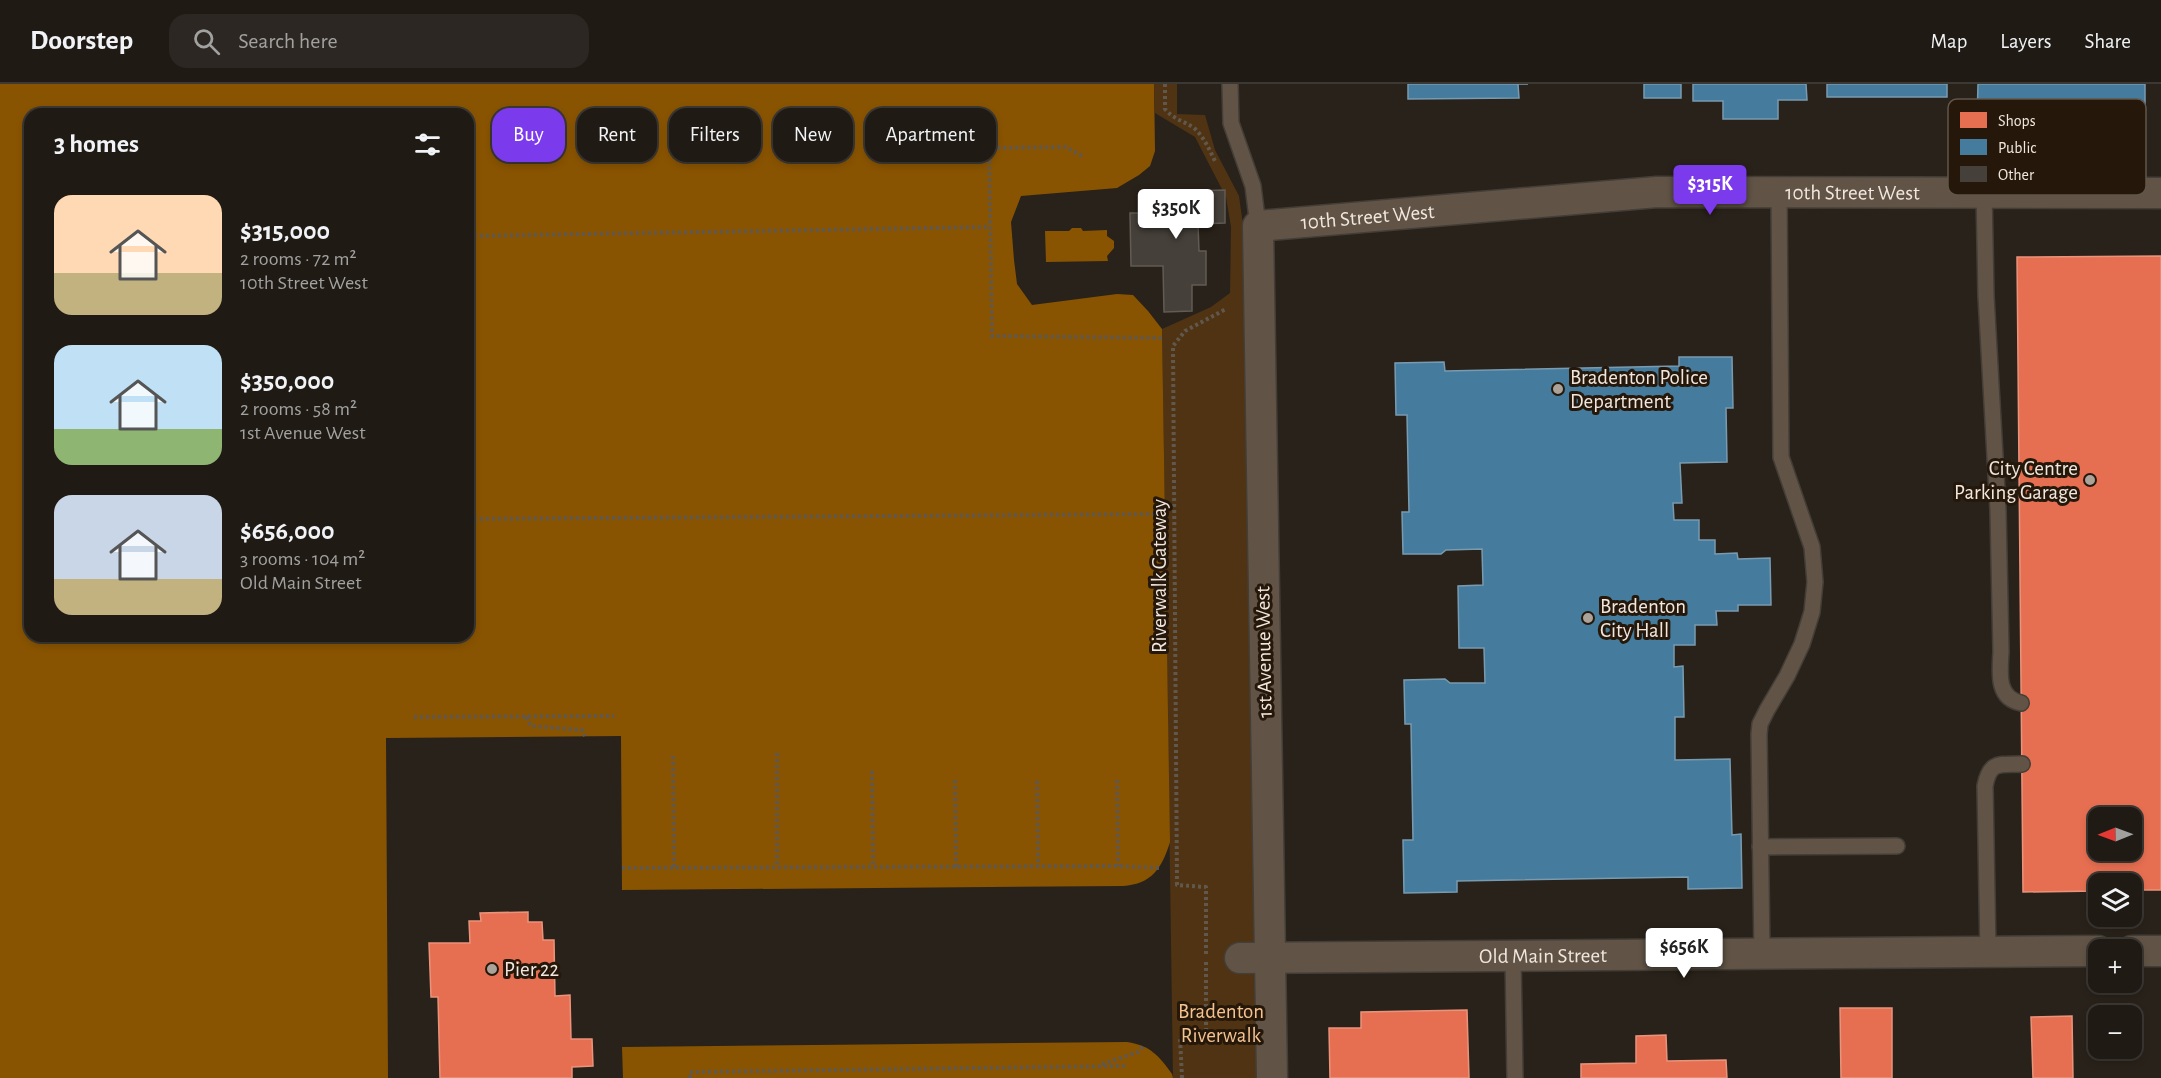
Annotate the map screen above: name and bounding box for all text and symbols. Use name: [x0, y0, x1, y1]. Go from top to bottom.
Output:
search box: [169, 14, 589, 68]
icon: search: [190, 25, 223, 58]
text: Doorstep: [30, 27, 133, 55]
text: Search here: [238, 30, 338, 52]
text: Map: [1931, 31, 1967, 52]
text: Layers: [2000, 31, 2051, 52]
text: Share: [2084, 31, 2131, 52]
legend: [1948, 99, 2146, 195]
chip: Buy: [492, 108, 565, 162]
chip: Rent: [577, 108, 657, 162]
chip: Filters: [669, 108, 761, 162]
chip: New: [773, 108, 853, 162]
chip: Apartment: [865, 108, 996, 162]
text: Shops: [1998, 113, 2036, 129]
icon: filters: [411, 128, 444, 161]
text: 3 homes: [54, 131, 139, 157]
text: Public: [1998, 140, 2036, 156]
pin: $315K: [1668, 165, 1752, 216]
text: Other: [1998, 167, 2035, 183]
text: $315K: [1687, 174, 1733, 194]
street label: 10th Street West: [1785, 182, 1920, 203]
pin: $350K: [1134, 189, 1218, 240]
text: $350K: [1152, 198, 1200, 218]
street label: 10th Street West: [1300, 200, 1436, 233]
text: $315,000: [240, 218, 330, 244]
icon: home: [102, 219, 174, 291]
text: 2 rooms · 72 m²: [240, 249, 357, 269]
text: 10th Street West: [240, 273, 368, 293]
place label: Bradenton Police Department: [1570, 367, 1708, 412]
text: $350,000: [240, 368, 334, 394]
icon: home: [102, 369, 174, 441]
marker: Bradenton Police Department: [1551, 382, 1565, 396]
text: 2 rooms · 58 m²: [240, 399, 357, 419]
text: 1st Avenue West: [240, 423, 366, 443]
place label: City Centre Parking Garage: [1954, 458, 2078, 503]
marker: City Centre Parking Garage: [2083, 473, 2097, 487]
street label: Riverwalk Gateway: [1149, 499, 1170, 653]
text: $656,000: [240, 518, 335, 544]
icon: home: [102, 519, 174, 591]
text: 3 rooms · 104 m²: [240, 549, 365, 569]
text: Old Main Street: [240, 573, 362, 593]
street label: 1st Avenue West: [1252, 586, 1276, 718]
place label: Bradenton City Hall: [1600, 596, 1686, 641]
marker: Bradenton City Hall: [1581, 611, 1595, 625]
north arrow: [2088, 807, 2142, 861]
map controls: [2088, 807, 2142, 1059]
button: layers: [2088, 873, 2142, 927]
pin: $656K: [1642, 928, 1726, 979]
text: $656K: [1660, 937, 1708, 957]
button: +: [2088, 939, 2142, 993]
street label: Old Main Street: [1479, 945, 1607, 967]
place label: Pier 22: [504, 959, 559, 980]
marker: Pier 22: [485, 962, 499, 976]
park label: Bradenton Riverwalk: [1178, 1001, 1264, 1046]
button: −: [2088, 1005, 2142, 1059]

